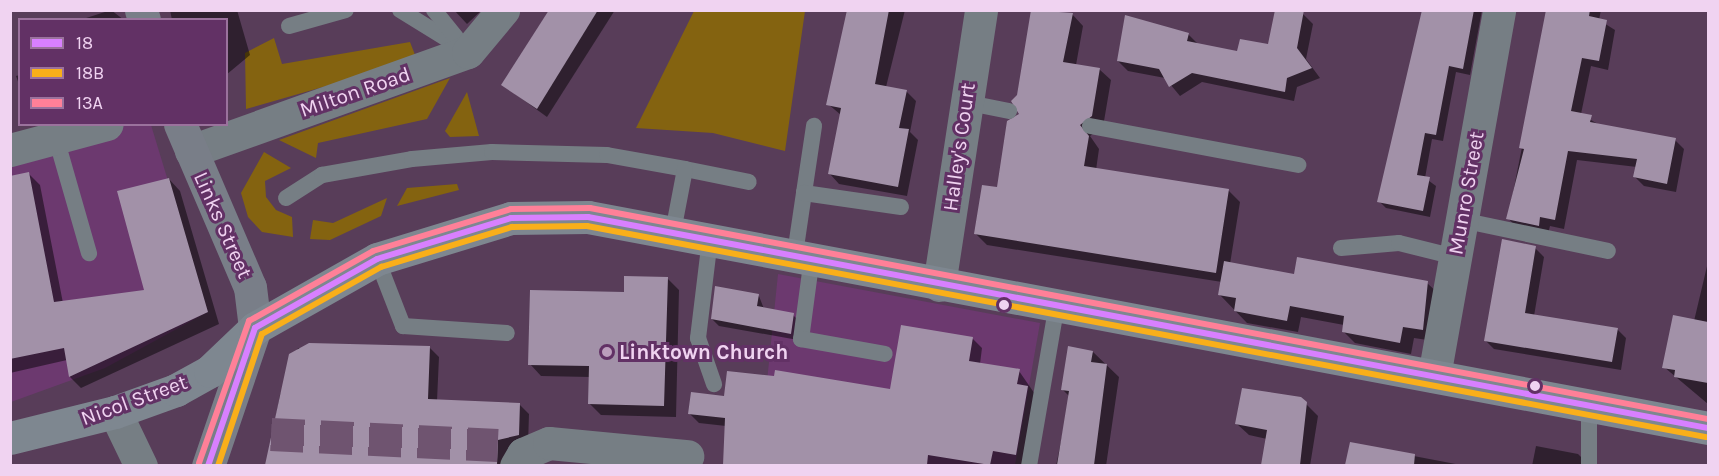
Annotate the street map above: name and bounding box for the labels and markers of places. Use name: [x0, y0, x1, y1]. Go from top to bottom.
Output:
unlabelled marker: [998, 299, 1010, 311]
place label: Linktown Church: [619, 339, 788, 365]
marker: Linktown Church: [600, 345, 614, 359]
unlabelled marker: [1529, 380, 1541, 392]

